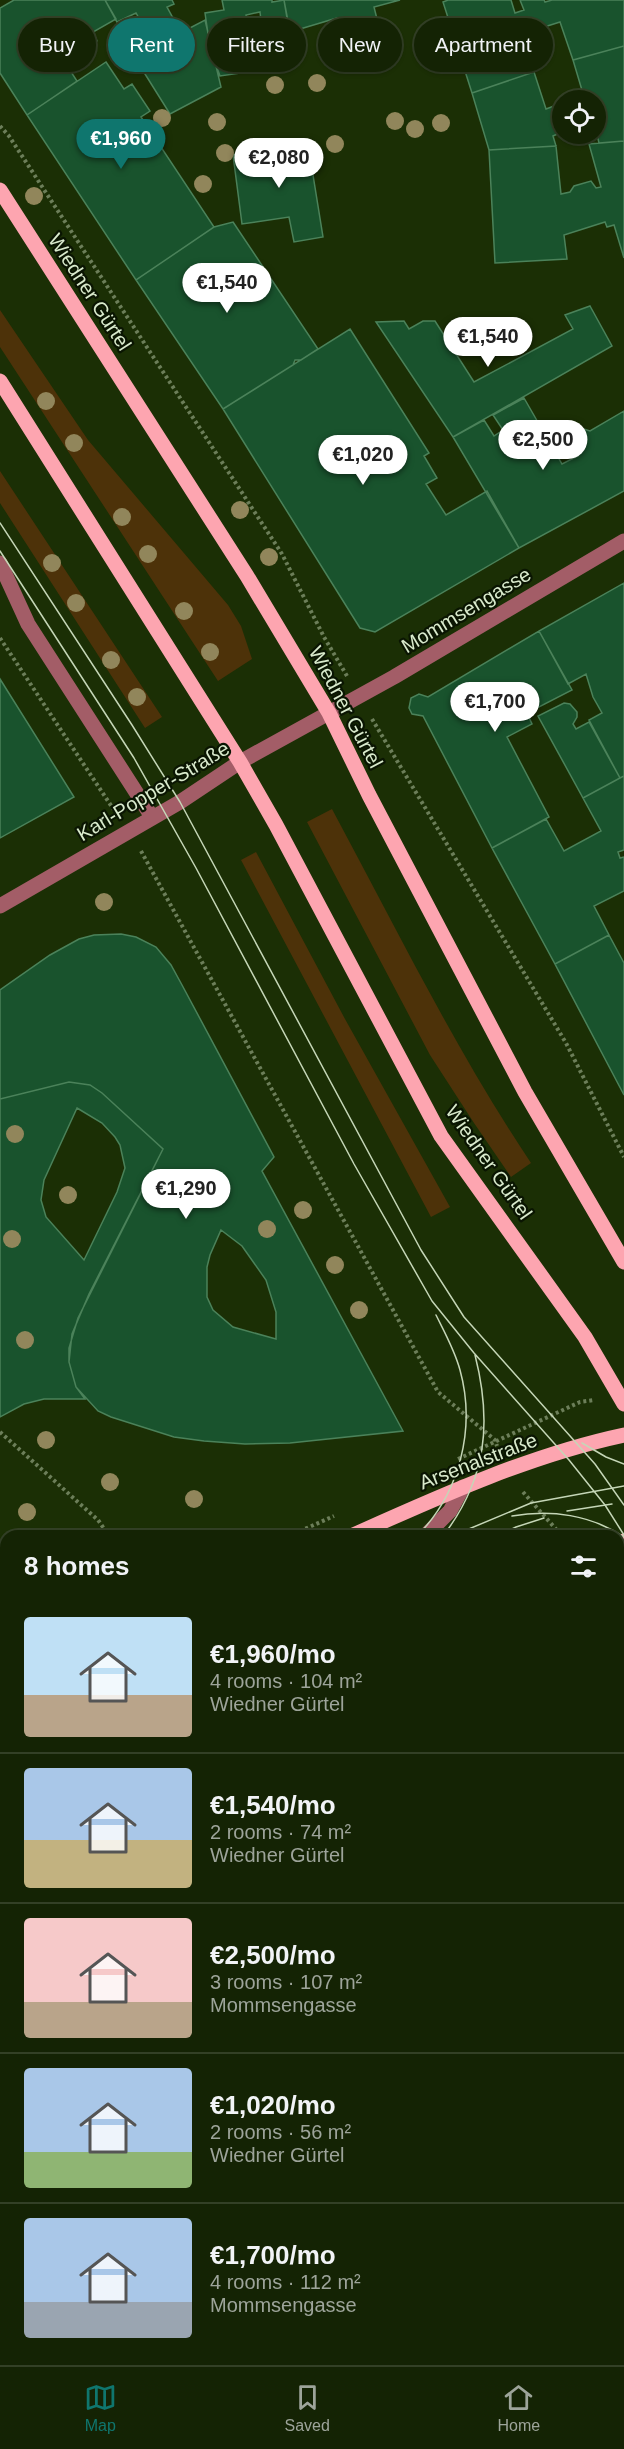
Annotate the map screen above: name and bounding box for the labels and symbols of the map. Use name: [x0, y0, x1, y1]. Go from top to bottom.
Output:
pin: €1,960: [72, 119, 170, 170]
pin: €2,080: [230, 138, 328, 189]
street label: Wiedner Gürtel: [44, 230, 136, 354]
pin: €1,540: [178, 263, 276, 314]
pin: €1,540: [439, 317, 537, 368]
pin: €2,500: [494, 420, 592, 471]
pin: €1,020: [314, 435, 412, 486]
street label: Mommsengasse: [397, 563, 535, 657]
street label: Wiedner Gürtel: [305, 642, 387, 772]
pin: €1,700: [446, 682, 544, 733]
street label: Karl-Popper-Straße: [73, 737, 233, 845]
street label: Wiedner Gürtel: [441, 1101, 537, 1223]
pin: €1,290: [137, 1169, 235, 1220]
street label: Arsenalstraße: [416, 1428, 540, 1494]

